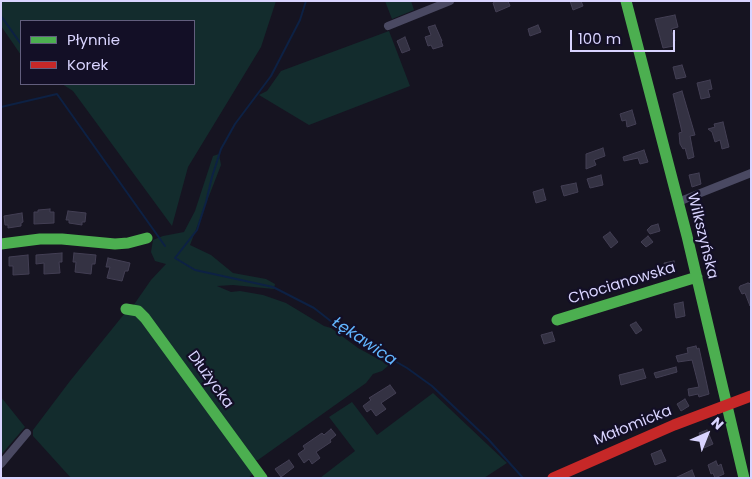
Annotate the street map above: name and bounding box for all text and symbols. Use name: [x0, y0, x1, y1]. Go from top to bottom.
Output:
legend: [20, 20, 195, 85]
scale bar: [572, 20, 677, 52]
text: 100 m: [578, 28, 621, 49]
text: Płynnie: [67, 29, 120, 50]
text: Korek: [67, 54, 108, 75]
street label: Wilkszyńska: [683, 191, 721, 281]
street label: Chocianowska: [566, 259, 678, 309]
water label: Łękawica: [328, 313, 400, 371]
street label: Dłużycka: [183, 348, 237, 412]
street label: Małomicka: [591, 402, 675, 450]
north arrow: [682, 409, 732, 459]
text: N: [707, 412, 728, 434]

